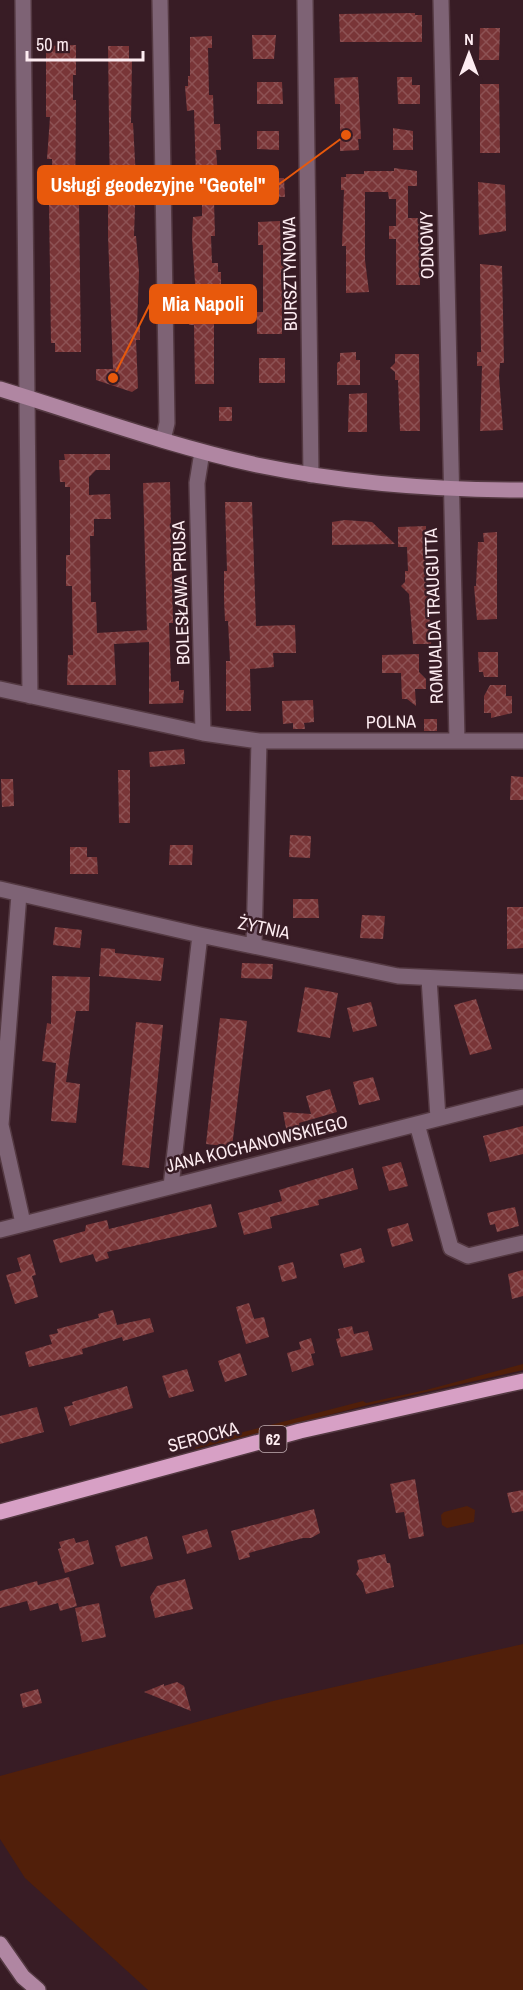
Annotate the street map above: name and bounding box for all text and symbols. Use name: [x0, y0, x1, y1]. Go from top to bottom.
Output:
scale bar: [27, 24, 142, 62]
north arrow: [439, 24, 499, 84]
text: N: [464, 28, 474, 50]
text: 50 m: [36, 32, 69, 57]
callout: Usługi geodezyjne "Geotel": [38, 166, 278, 204]
text: Usługi geodezyjne "Geotel": [50, 171, 266, 198]
street label: ODNOWY: [413, 211, 440, 279]
street label: BURSZTYNOWA: [276, 217, 303, 331]
callout: Mia Napoli: [150, 285, 256, 323]
text: Mia Napoli: [162, 290, 244, 317]
street label: BOLESŁAWA PRUSA: [165, 520, 196, 665]
street label: ROMUALDA TRAUGUTTA: [418, 528, 449, 704]
street label: POLNA: [366, 709, 416, 734]
street label: ŻYTNIA: [236, 910, 293, 945]
street label: JANA KOCHANOWSKIEGO: [164, 1109, 350, 1178]
street label: SEROCKA: [165, 1415, 241, 1458]
road number: 62: [260, 1426, 286, 1452]

